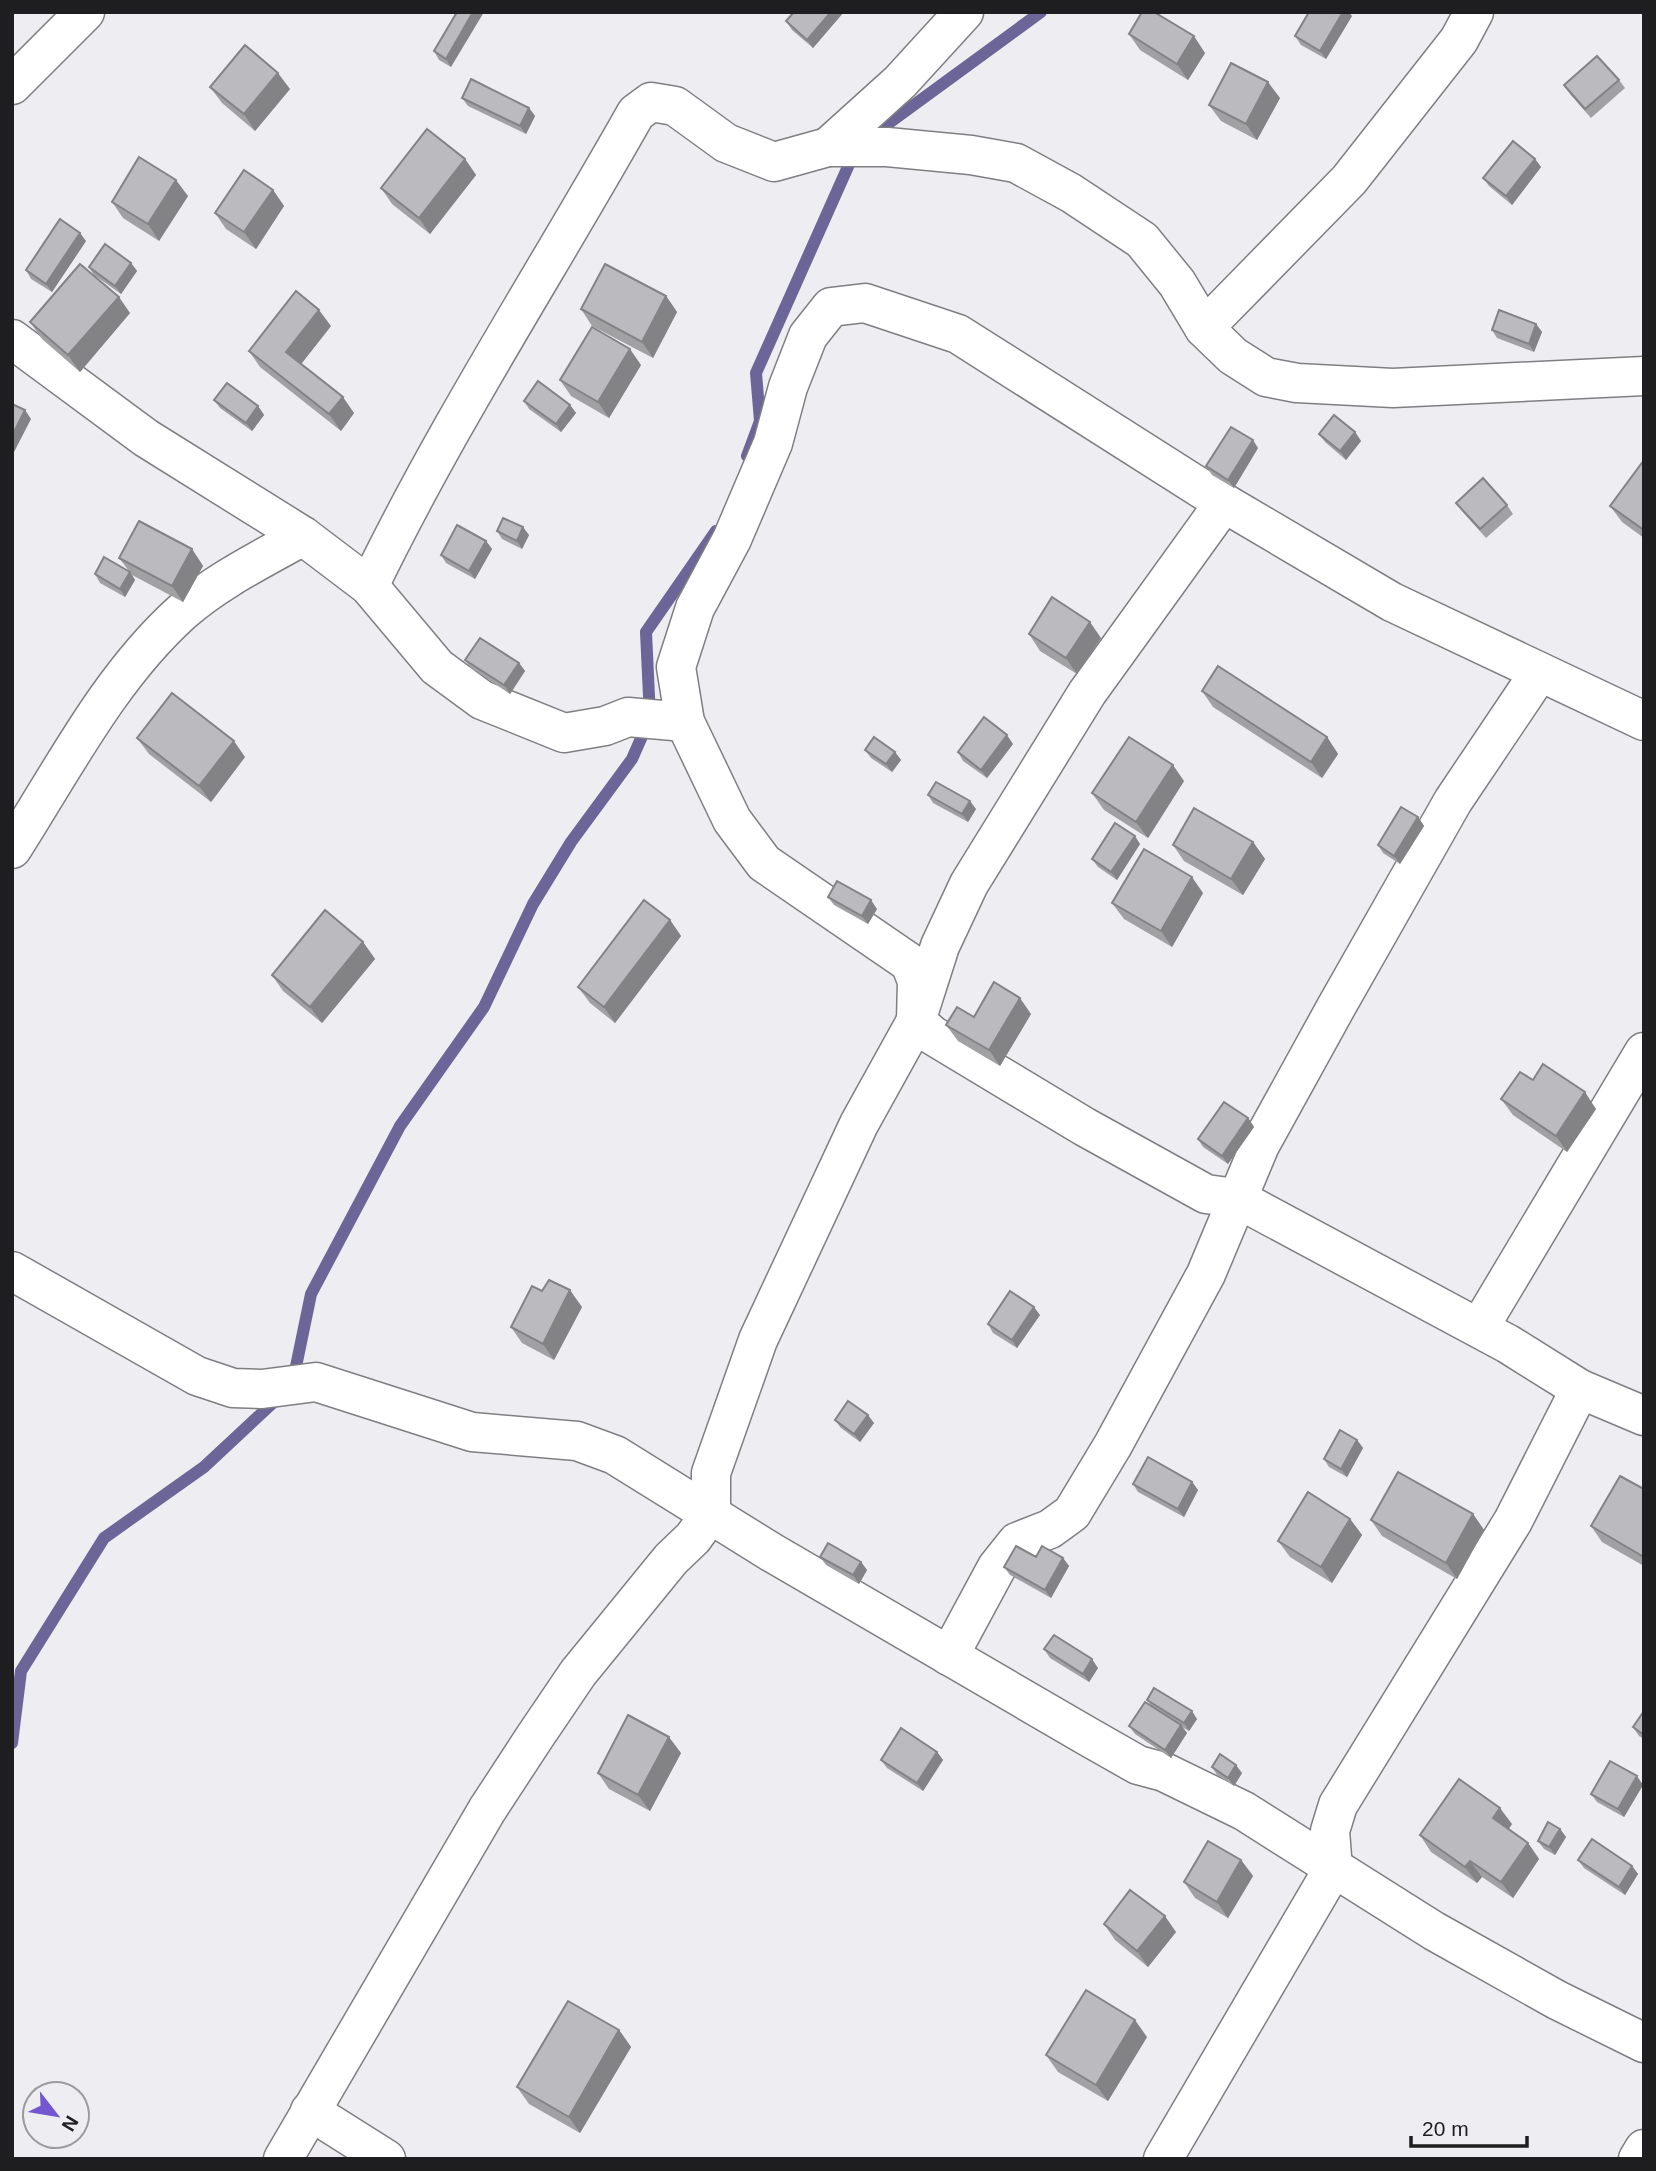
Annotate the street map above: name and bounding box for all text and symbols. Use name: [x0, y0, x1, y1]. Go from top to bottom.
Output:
north arrow: [21, 2080, 91, 2150]
scale bar: [1411, 2104, 1526, 2148]
text: N: [58, 2112, 83, 2135]
text: 20 m: [1422, 2117, 1469, 2140]

